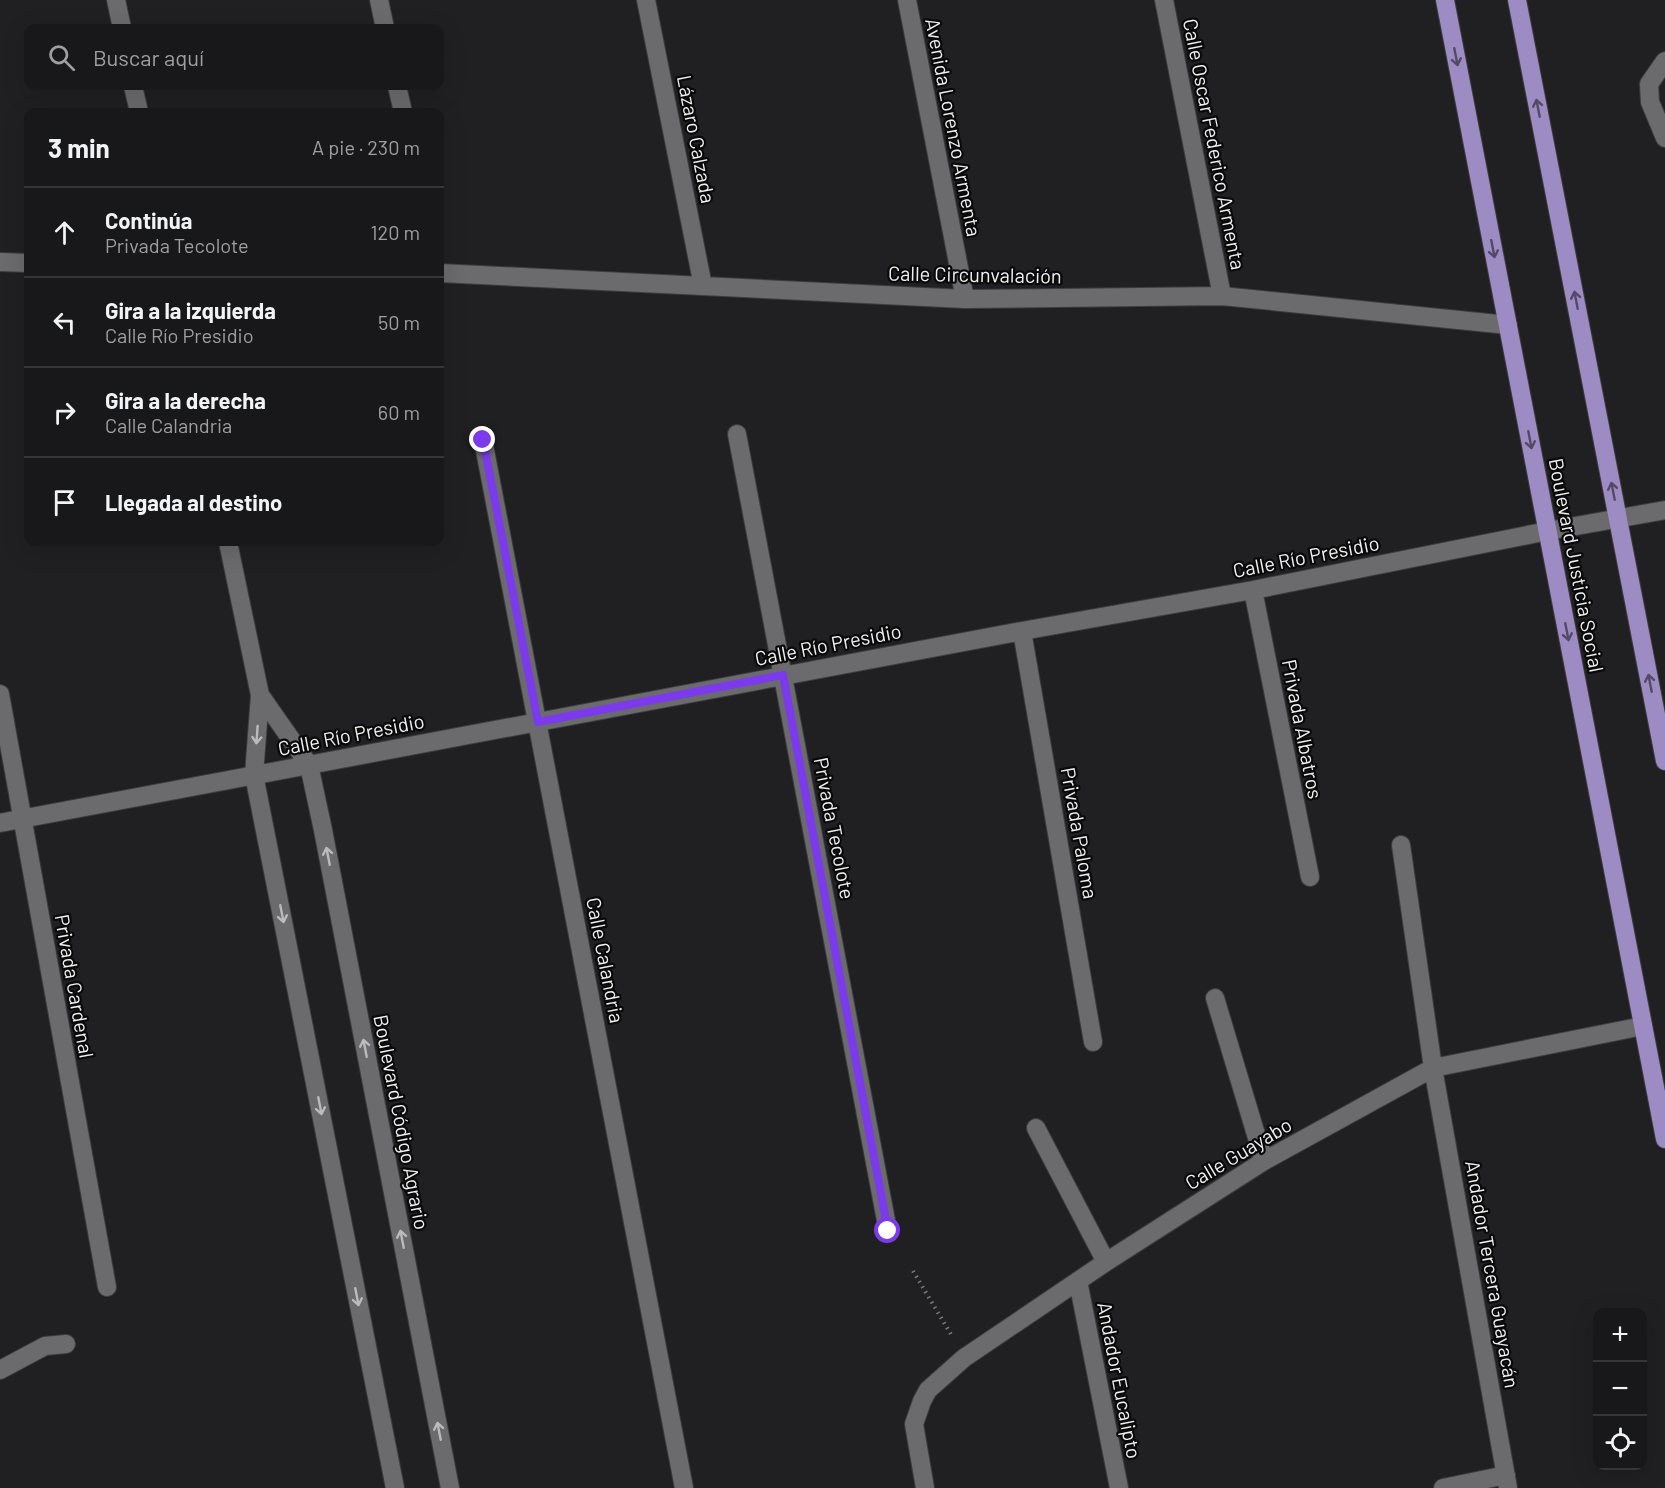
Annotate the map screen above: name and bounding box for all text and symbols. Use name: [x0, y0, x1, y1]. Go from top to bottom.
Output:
street label: Avenida Lorenzo Armenta: [921, 16, 987, 238]
street label: Calle Oscar Federico Armenta: [1179, 16, 1251, 272]
search box: [24, 24, 444, 90]
icon: search: [45, 41, 78, 74]
text: Buscar aquí: [93, 44, 204, 70]
one-way arrow: [1451, 47, 1462, 67]
street label: Lázaro Calzada: [673, 73, 721, 205]
one-way arrow: [1532, 99, 1543, 119]
text: 3 min: [48, 132, 110, 163]
text: A pie · 230 m: [312, 135, 420, 159]
text: Continúa: [105, 207, 192, 233]
icon: ahead: [48, 216, 81, 249]
text: 120 m: [370, 220, 420, 244]
text: Privada Tecolote: [105, 233, 249, 257]
one-way arrow: [1488, 239, 1499, 258]
street label: Calle Circunvalación: [888, 260, 1062, 288]
one-way arrow: [1570, 291, 1581, 310]
text: Gira a la izquierda: [105, 297, 276, 323]
icon: left: [48, 306, 81, 339]
text: 50 m: [378, 310, 420, 334]
text: Calle Río Presidio: [105, 323, 254, 347]
text: Gira a la derecha: [105, 387, 266, 413]
icon: right: [48, 396, 81, 429]
text: 60 m: [378, 400, 420, 424]
text: Calle Calandria: [105, 413, 232, 437]
route end: [469, 426, 495, 452]
one-way arrow: [1525, 430, 1536, 450]
street label: Boulevard Justicia Social: [1544, 456, 1610, 674]
one-way arrow: [1607, 482, 1618, 502]
icon: arrive: [48, 486, 81, 519]
text: Llegada al destino: [105, 489, 282, 515]
street label: Calle Río Presidio: [1231, 530, 1381, 582]
street label: Calle Río Presidio: [753, 618, 903, 670]
one-way arrow: [1562, 622, 1573, 641]
street label: Privada Albatros: [1278, 657, 1328, 801]
one-way arrow: [1644, 673, 1655, 693]
street label: Calle Río Presidio: [276, 708, 426, 760]
one-way arrow: [251, 724, 262, 744]
street label: Privada Tecolote: [810, 755, 860, 901]
street label: Privada Paloma: [1057, 765, 1103, 901]
one-way arrow: [322, 847, 333, 866]
street label: Calle Calandria: [582, 895, 630, 1025]
one-way arrow: [277, 904, 288, 924]
street label: Privada Cardenal: [51, 912, 99, 1060]
street label: Boulevard Código Agrario: [369, 1013, 435, 1231]
one-way arrow: [359, 1038, 370, 1058]
one-way arrow: [315, 1095, 326, 1115]
street label: Calle Guayabo: [1180, 1112, 1296, 1194]
street label: Andador Tercera Guayacán: [1461, 1158, 1525, 1390]
route start: [874, 1217, 900, 1243]
one-way arrow: [396, 1230, 407, 1249]
one-way arrow: [352, 1287, 363, 1306]
street label: Andador Eucalipto: [1093, 1300, 1147, 1460]
map controls: [1593, 1308, 1647, 1470]
button: +: [1593, 1308, 1647, 1362]
button: −: [1593, 1362, 1647, 1416]
button: locate: [1593, 1416, 1647, 1470]
one-way arrow: [433, 1421, 444, 1441]

